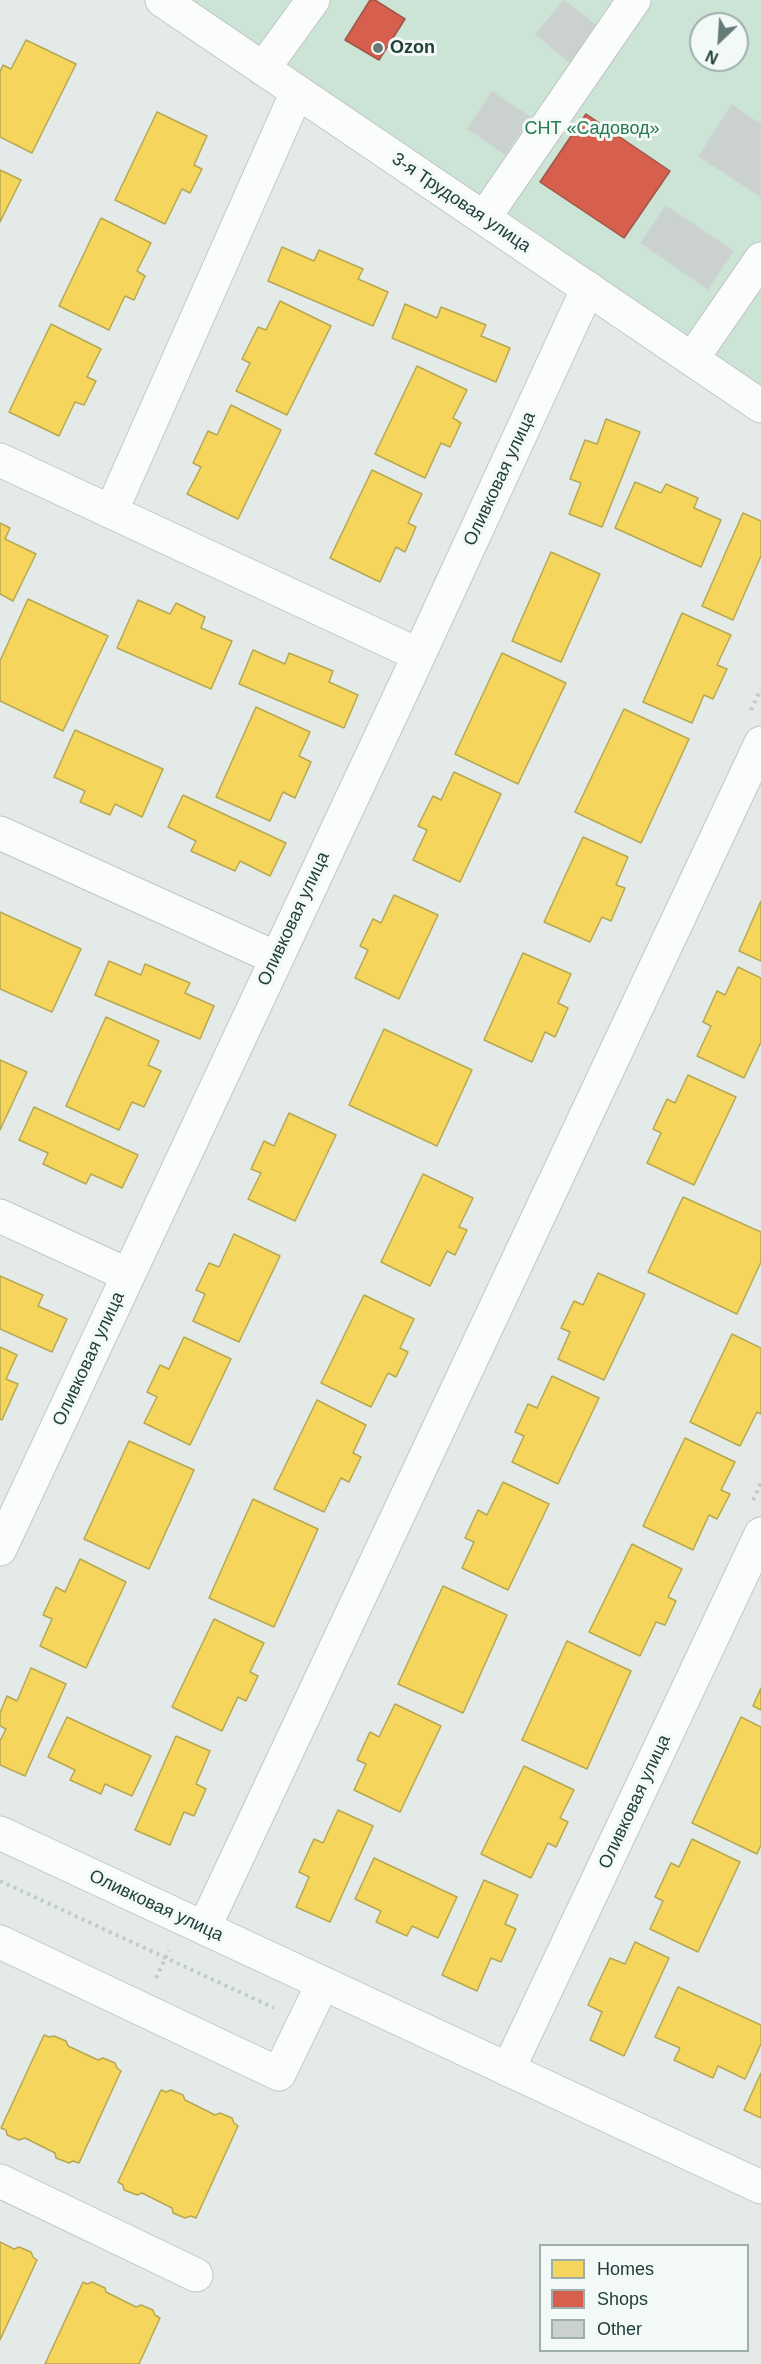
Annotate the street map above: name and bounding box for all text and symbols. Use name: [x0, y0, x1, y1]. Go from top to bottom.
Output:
north arrow: [689, 12, 749, 72]
place label: Ozon: [390, 37, 435, 59]
marker: Ozon: [371, 41, 385, 55]
text: N: [703, 47, 721, 67]
park label: СНТ «Садовод»: [524, 118, 660, 140]
street label: 3-я Трудовая улица: [387, 148, 535, 258]
street label: Оливковая улица: [459, 408, 541, 550]
street label: Оливковая улица: [253, 848, 335, 990]
street label: Оливковая улица: [48, 1288, 130, 1430]
street label: Оливковая улица: [594, 1731, 676, 1873]
street label: Оливковая улица: [85, 1865, 227, 1947]
legend: [539, 2244, 749, 2352]
text: Homes: [597, 2259, 654, 2279]
text: Shops: [597, 2289, 648, 2309]
text: Other: [597, 2319, 642, 2339]

